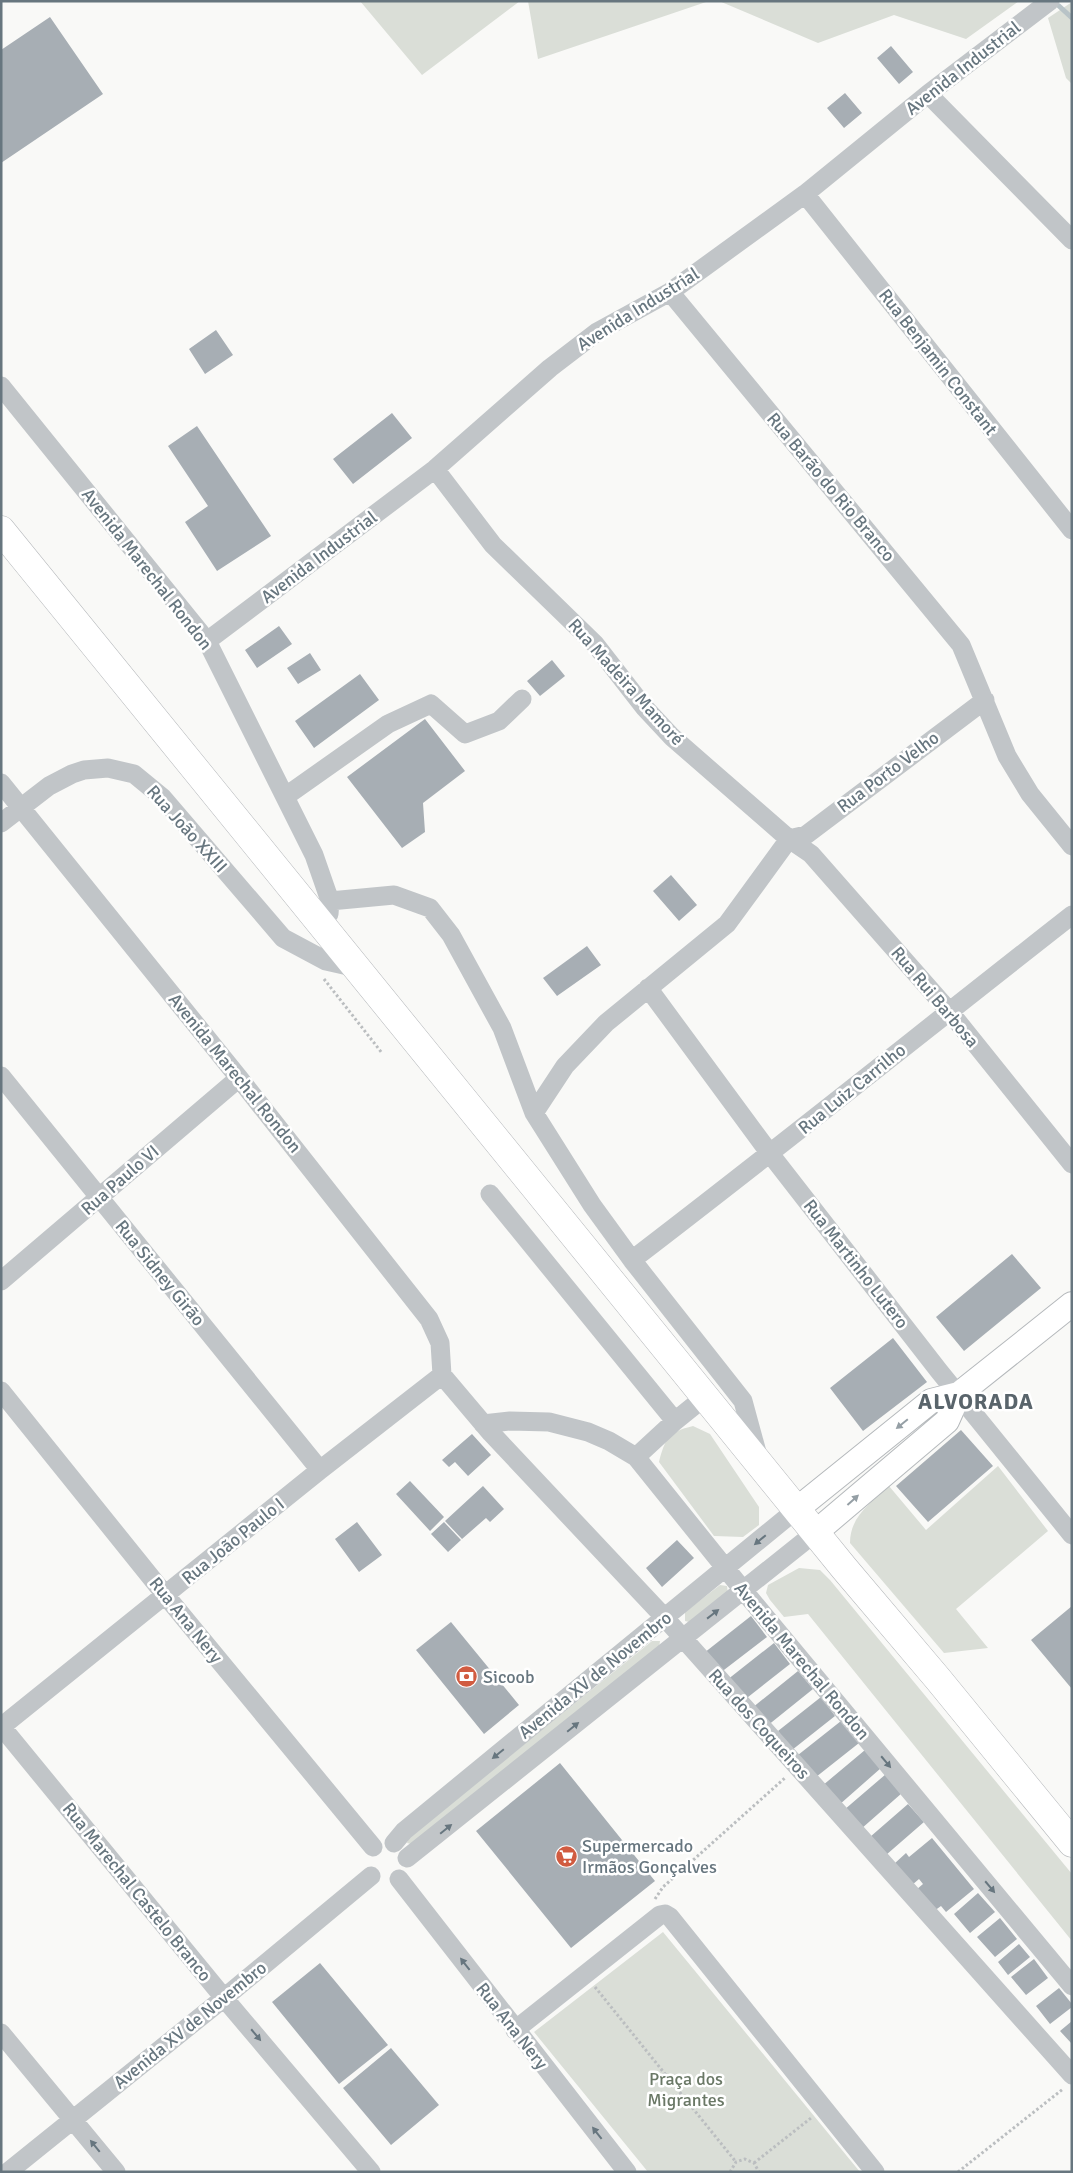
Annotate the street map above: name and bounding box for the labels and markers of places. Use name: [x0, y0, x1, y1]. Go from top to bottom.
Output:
bank icon: Sicoob: [455, 1665, 479, 1689]
place label: Sicoob: [483, 1666, 534, 1688]
place label: Supermercado Irmãos Gonçalves: [582, 1835, 717, 1878]
supermarket icon: Supermercado Irmãos Gonçalves: [554, 1844, 578, 1868]

